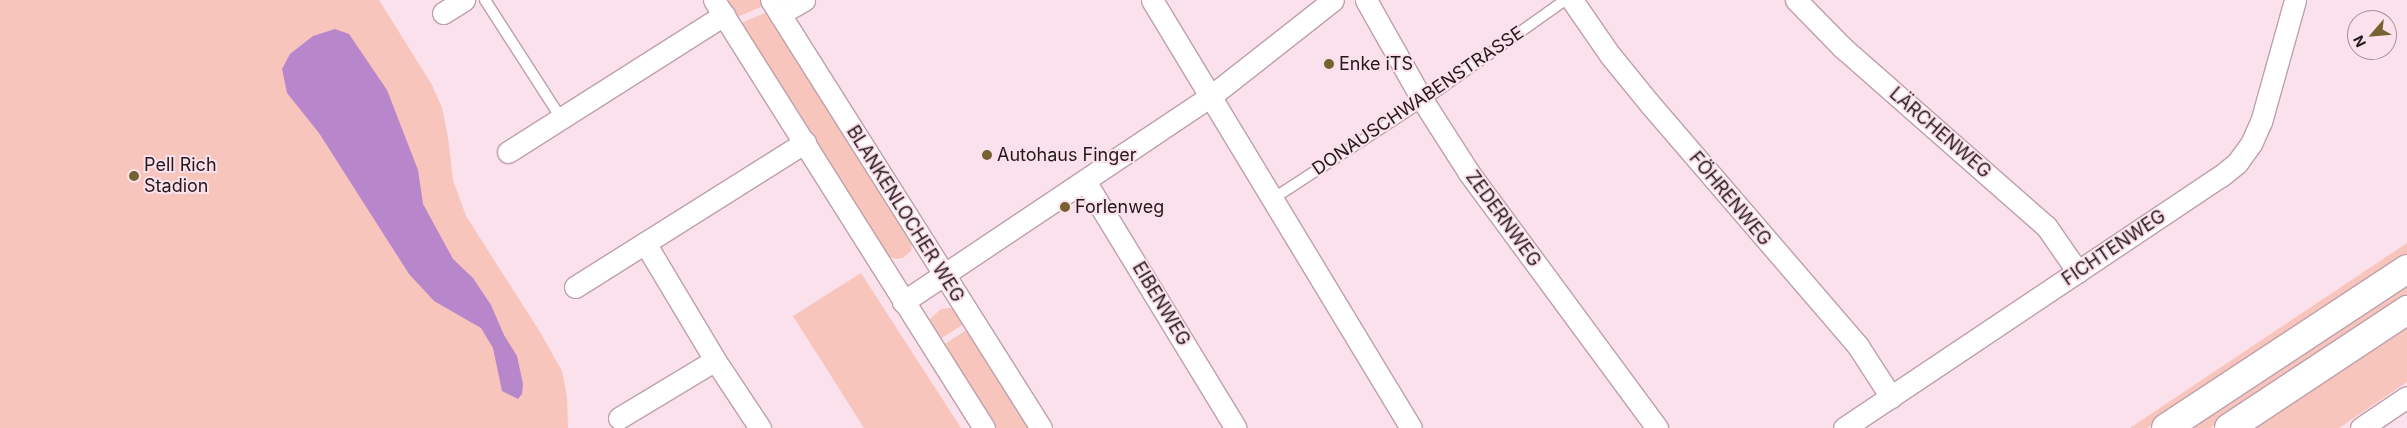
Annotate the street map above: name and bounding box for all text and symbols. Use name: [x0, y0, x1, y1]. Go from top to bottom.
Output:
north arrow: [2347, 10, 2397, 60]
street label: DONAUSCHWABENSTRASSE: [1308, 22, 1528, 180]
text: N: [2349, 33, 2369, 50]
place label: Enke iTS: [1339, 53, 1413, 75]
marker: Enke iTS: [1323, 58, 1335, 70]
street label: LÄRCHENWEG: [1885, 83, 1995, 183]
street label: BLANKENLOCHER WEG: [842, 122, 968, 306]
place label: Autohaus Finger: [997, 144, 1136, 166]
street label: FÖHRENWEG: [1685, 148, 1775, 250]
marker: Autohaus Finger: [981, 149, 993, 161]
place label: Pell Rich Stadion: [144, 155, 217, 198]
street label: ZEDERNWEG: [1461, 167, 1545, 271]
marker: Pell Rich Stadion: [128, 170, 140, 182]
place label: Forlenweg: [1075, 196, 1164, 218]
marker: Forlenweg: [1059, 201, 1071, 213]
street label: FICHTENWEG: [2058, 206, 2170, 290]
street label: EIBENWEG: [1128, 258, 1194, 350]

